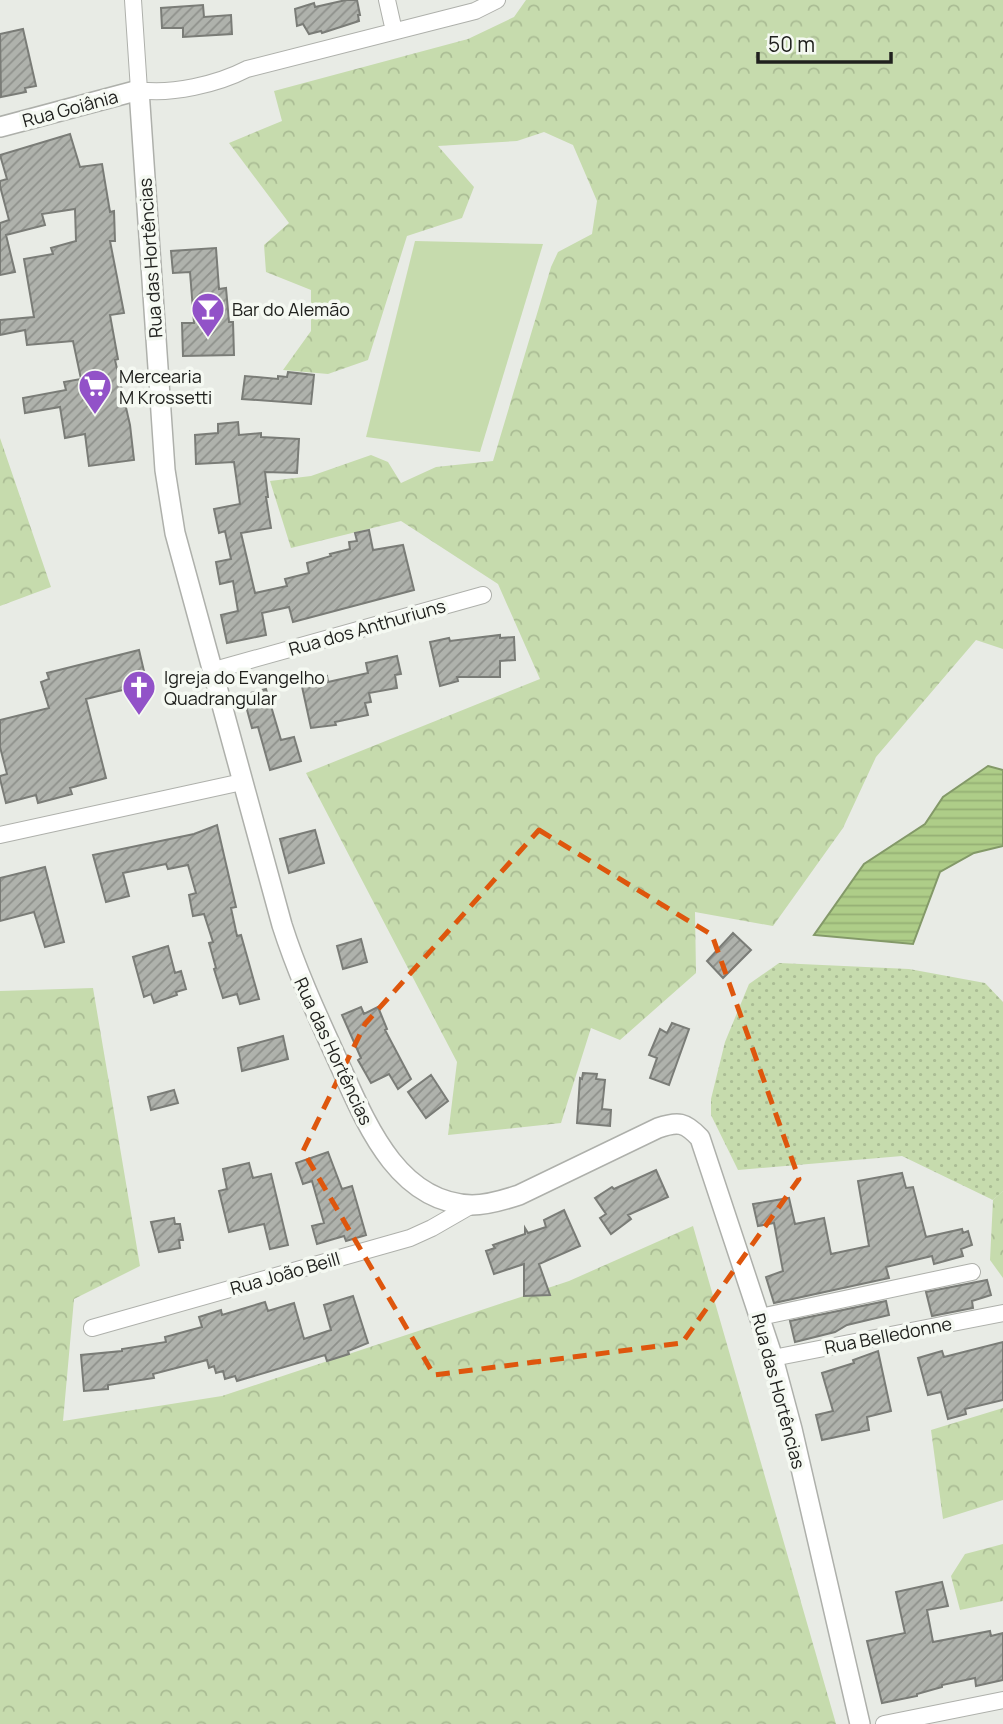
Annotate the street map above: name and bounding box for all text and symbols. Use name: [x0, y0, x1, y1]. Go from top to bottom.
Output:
scale bar: [758, 21, 891, 65]
text: 50 m: [768, 30, 815, 58]
street label: Rua Goiânia: [20, 84, 120, 132]
street label: Rua das Hortências: [132, 177, 168, 339]
bar icon: Bar do Alemão: [189, 290, 227, 339]
place label: Bar do Alemão: [232, 297, 350, 321]
place label: Mercearia M Krossetti: [119, 364, 212, 409]
supermarket icon: Mercearia M Krossetti: [76, 367, 114, 416]
street label: Rua dos Anthuriuns: [286, 593, 448, 661]
place label: Igreja do Evangelho Quadrangular: [164, 665, 325, 710]
church icon: Igreja do Evangelho Quadrangular: [120, 668, 158, 717]
street label: Rua das Hortências: [289, 973, 379, 1129]
street label: Rua João Beill: [227, 1246, 343, 1300]
street label: Rua das Hortências: [747, 1310, 811, 1472]
street label: Rua Belledonne: [822, 1311, 954, 1359]

